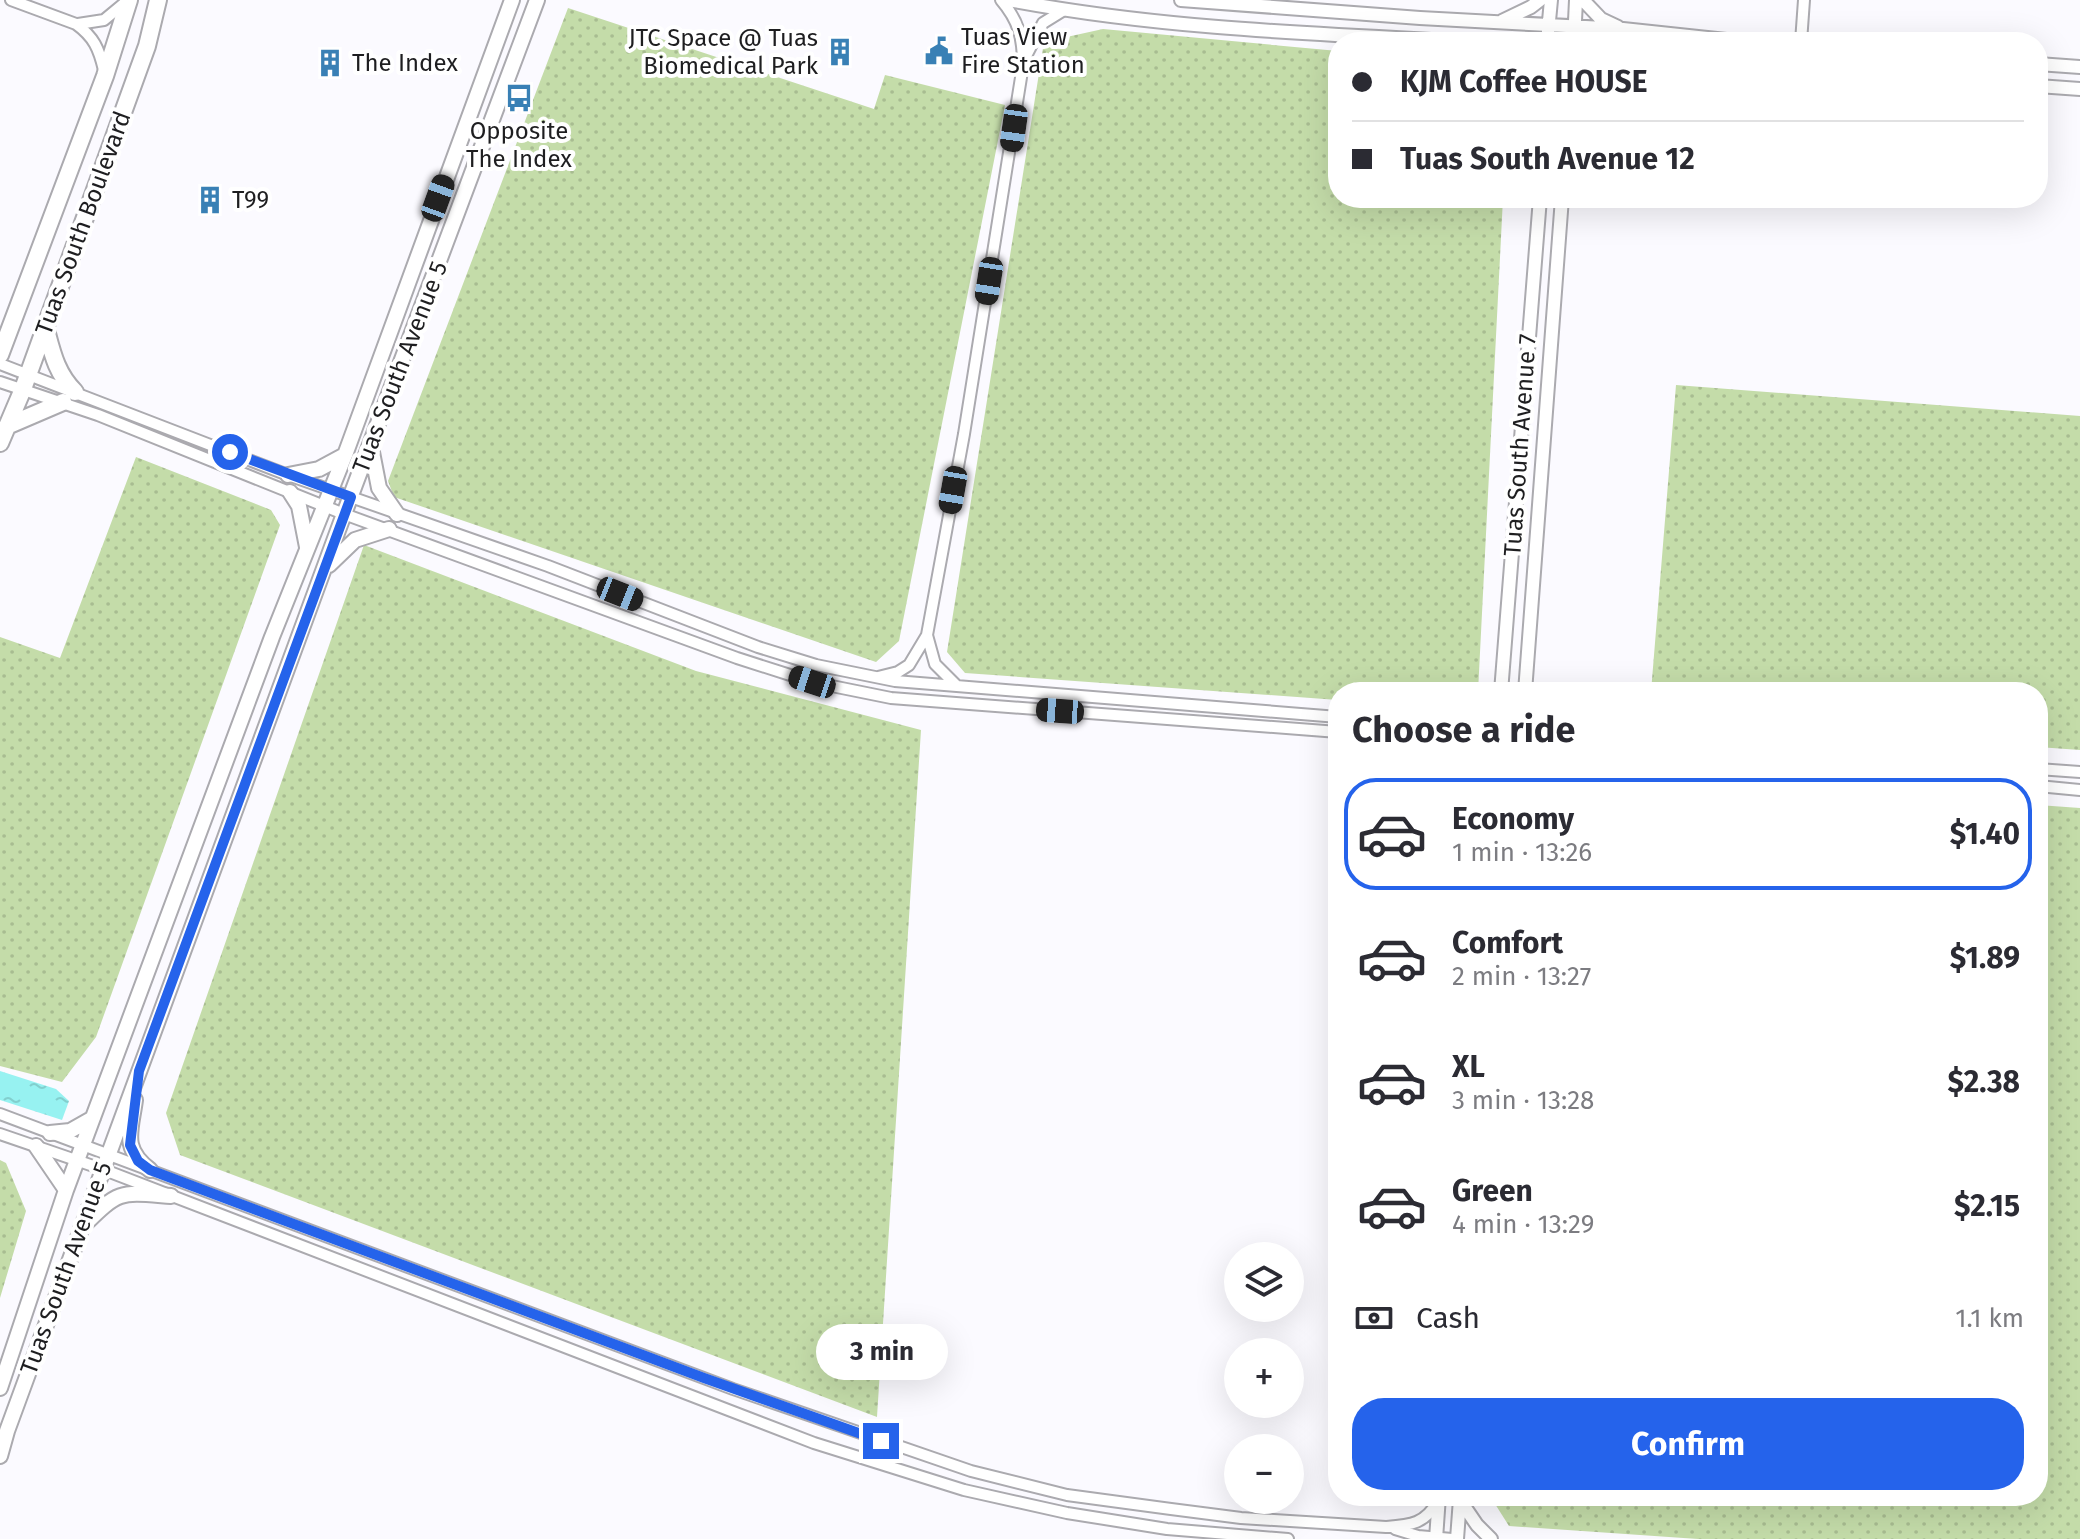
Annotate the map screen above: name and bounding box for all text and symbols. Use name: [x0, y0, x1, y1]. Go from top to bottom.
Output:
place label: Tuas View Fire Station: [961, 23, 1085, 79]
place label: JTC Space @ Tuas Biomedical Park: [628, 24, 819, 80]
public building icon: Tuas View Fire Station: [924, 36, 954, 66]
building icon: JTC Space @ Tuas Biomedical Park: [825, 37, 855, 67]
building icon: The Index: [315, 48, 345, 78]
place label: The Index: [352, 49, 458, 77]
text: KJM Coffee HOUSE: [1400, 64, 1647, 100]
bus stop icon: Opposite The Index: [504, 83, 534, 113]
car: [999, 103, 1029, 153]
street label: Tuas South Boulevard: [30, 107, 136, 339]
place label: Opposite The Index: [466, 117, 572, 173]
text: Tuas South Avenue 12: [1400, 141, 1695, 177]
car: [419, 171, 457, 225]
building icon: T99: [195, 185, 225, 215]
place label: T99: [232, 186, 269, 214]
car: [973, 255, 1005, 307]
street label: Tuas South Avenue 5: [347, 257, 453, 477]
street label: Tuas South Avenue 7: [1498, 333, 1542, 557]
route start: [212, 434, 248, 470]
car: [937, 464, 969, 516]
car: [593, 574, 647, 614]
car: [785, 663, 839, 701]
car: [1035, 697, 1085, 725]
text: Choose a ride: [1352, 708, 1575, 752]
icon: car: [1356, 798, 1428, 870]
text: Economy: [1452, 801, 1574, 837]
text: $1.40: [1950, 816, 2020, 852]
text: 1 min · 13:26: [1452, 837, 1592, 868]
icon: car: [1356, 922, 1428, 994]
text: Comfort: [1452, 925, 1563, 961]
text: $1.89: [1950, 940, 2020, 976]
text: 2 min · 13:27: [1452, 961, 1591, 992]
icon: car: [1356, 1046, 1428, 1118]
text: XL: [1452, 1049, 1485, 1085]
text: $2.38: [1948, 1064, 2020, 1100]
text: 3 min · 13:28: [1452, 1085, 1594, 1116]
street label: Tuas South Avenue 5: [15, 1158, 117, 1378]
icon: car: [1356, 1170, 1428, 1242]
text: Green: [1452, 1173, 1533, 1209]
text: $2.15: [1954, 1188, 2020, 1224]
text: 4 min · 13:29: [1452, 1209, 1594, 1240]
map controls: [1224, 1242, 1304, 1514]
button: layers: [1224, 1242, 1304, 1322]
icon: cash: [1352, 1296, 1396, 1340]
text: Cash: [1416, 1300, 1480, 1336]
text: 1.1 km: [1955, 1303, 2024, 1334]
callout: 3 min: [815, 1325, 947, 1381]
text: 3 min: [850, 1336, 914, 1367]
button: +: [1224, 1338, 1304, 1418]
button: Confirm: [1352, 1398, 2024, 1490]
route end: [863, 1423, 899, 1459]
button: −: [1224, 1434, 1304, 1514]

